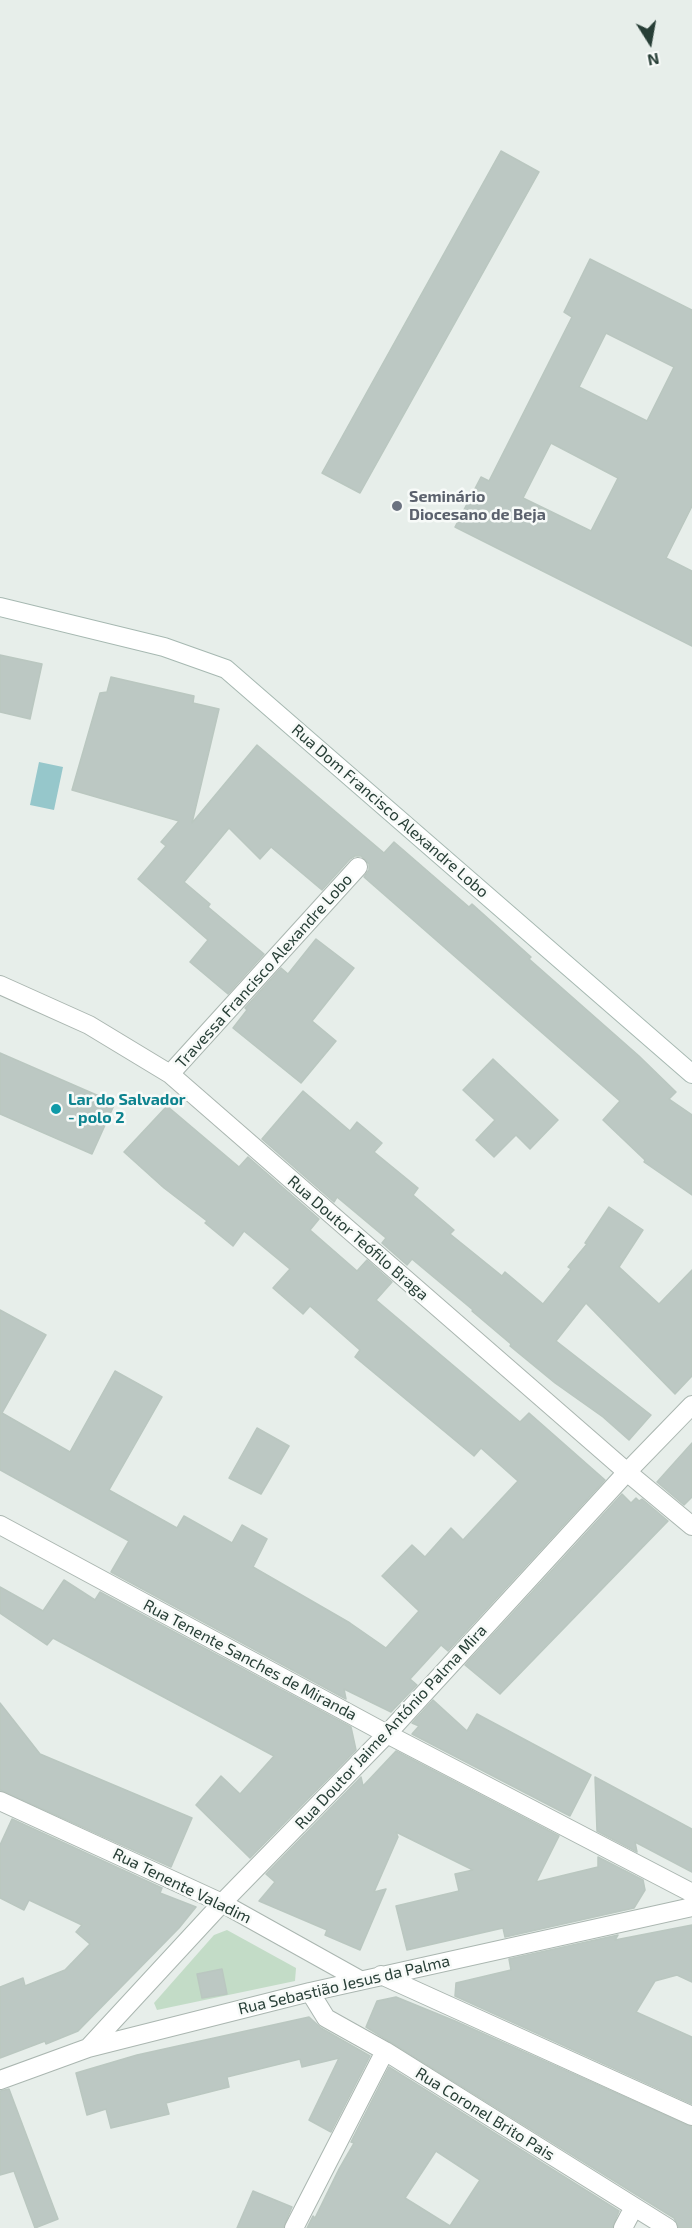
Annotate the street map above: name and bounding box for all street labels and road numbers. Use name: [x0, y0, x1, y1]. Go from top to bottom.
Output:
street label: Rua Dom Francisco Alexandre Lobo: [288, 720, 492, 902]
street label: Travessa Francisco Alexandre Lobo: [172, 870, 356, 1072]
street label: Rua Doutor Teófilo Braga: [284, 1172, 432, 1304]
street label: Rua Tenente Sanches de Miranda: [140, 1595, 360, 1725]
street label: Rua Doutor Jaime António Palma Mira: [291, 1621, 491, 1833]
street label: Rua Tenente Valadim: [110, 1844, 254, 1928]
street label: Rua Sebastião Jesus da Palma: [236, 1951, 452, 2019]
street label: Rua Coronel Brito Pais: [412, 2063, 558, 2165]

